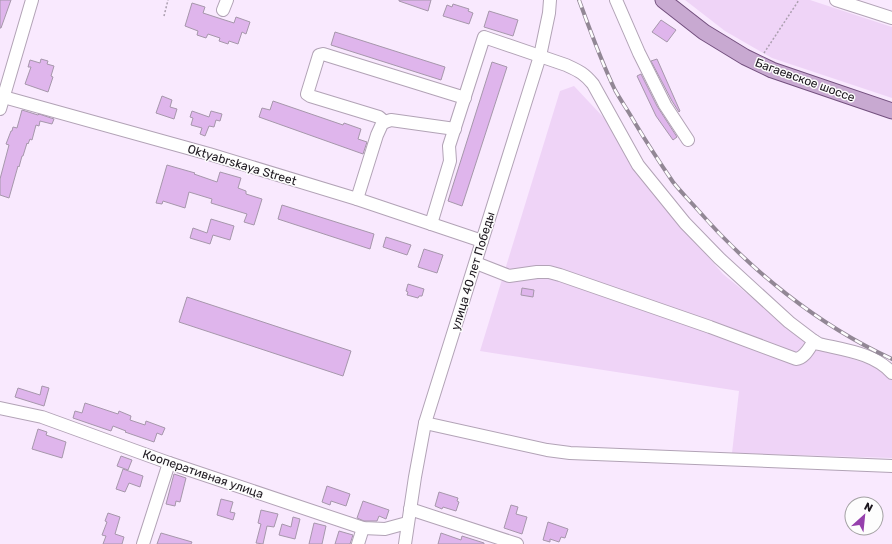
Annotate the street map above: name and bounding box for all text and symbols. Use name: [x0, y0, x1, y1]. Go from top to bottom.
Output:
street label: Багаевское шоссе: [753, 55, 857, 105]
street label: Oktyabrskaya Street: [186, 142, 298, 188]
street label: улица 40 лет Победы: [448, 210, 498, 332]
street label: Кооперативная улица: [141, 447, 265, 501]
north arrow: [844, 496, 884, 536]
text: N: [862, 500, 875, 515]

